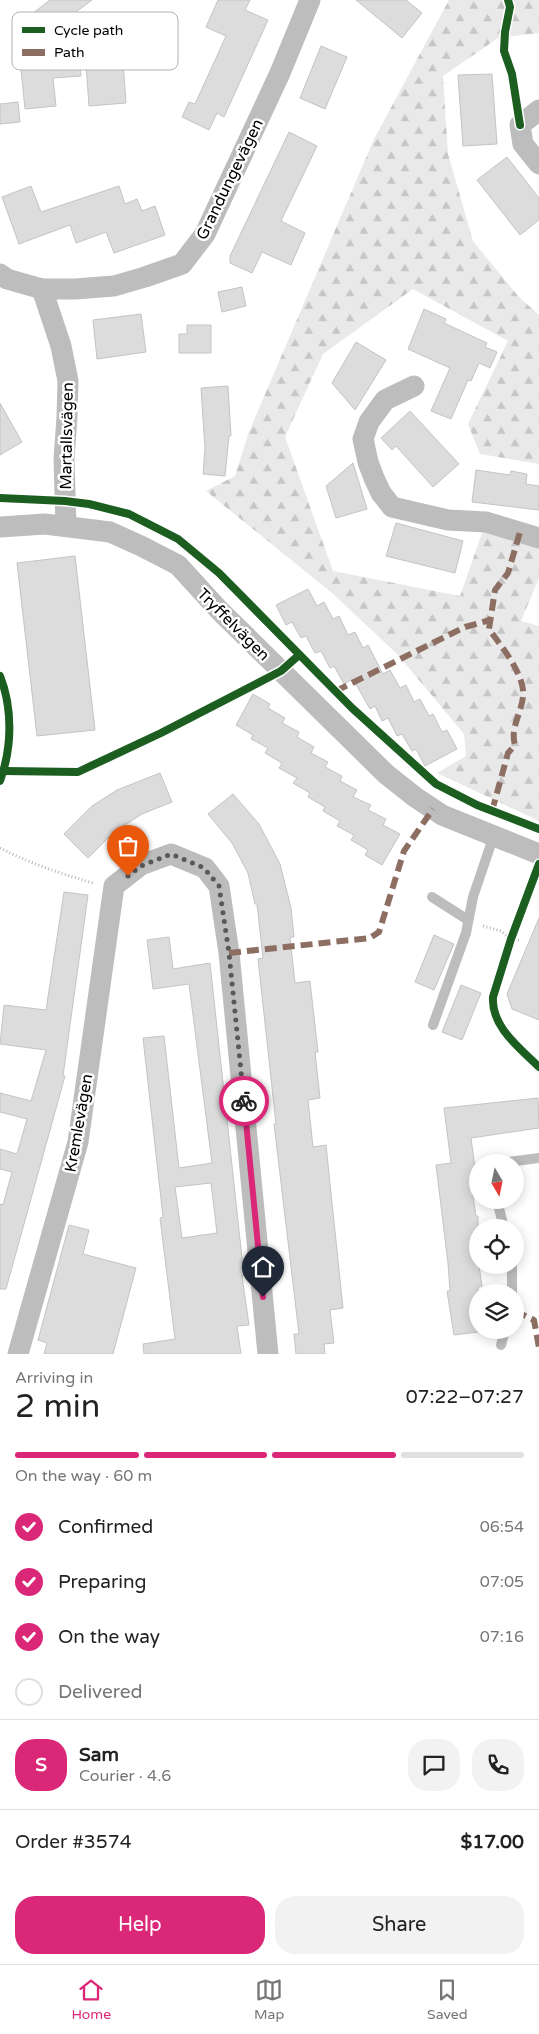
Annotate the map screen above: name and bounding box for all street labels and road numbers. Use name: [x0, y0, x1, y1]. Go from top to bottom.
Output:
street label: Grandungevägen: [192, 116, 268, 243]
street label: Martallsvägen: [56, 382, 78, 490]
street label: Tryffelvägen: [193, 584, 274, 665]
street label: Kremlevägen: [60, 1072, 97, 1174]

